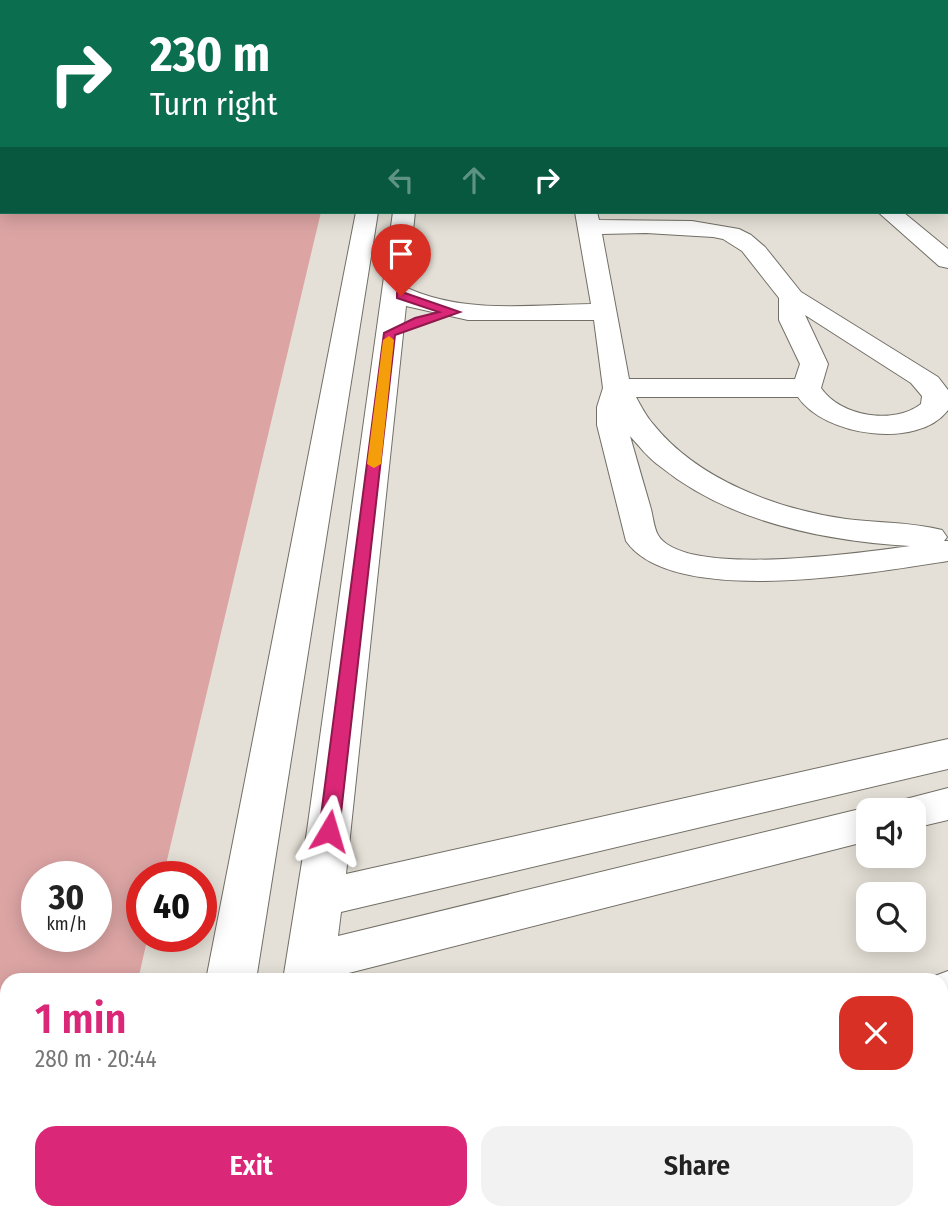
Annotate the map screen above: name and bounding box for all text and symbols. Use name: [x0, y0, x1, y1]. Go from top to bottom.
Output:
text: 230 m: [150, 25, 270, 84]
icon: right: [35, 28, 126, 119]
text: Turn right: [150, 85, 277, 123]
icon: left: [382, 161, 420, 199]
icon: ahead: [455, 161, 493, 199]
icon: right: [528, 161, 566, 199]
pin: [371, 224, 431, 296]
icon: arrive: [382, 235, 420, 273]
position arrow: [292, 794, 366, 868]
map controls: [856, 798, 926, 952]
button: sound: [856, 798, 926, 868]
speed limit sign: 40: [126, 861, 217, 952]
text: 30: [49, 876, 84, 918]
button: search: [856, 882, 926, 952]
text: km/h: [46, 913, 87, 935]
text: 1 min: [35, 994, 126, 1044]
button: close: [839, 996, 913, 1070]
text: 280 m · 20:44: [35, 1045, 157, 1073]
button: Exit: [35, 1126, 467, 1206]
button: Share: [481, 1126, 913, 1206]

